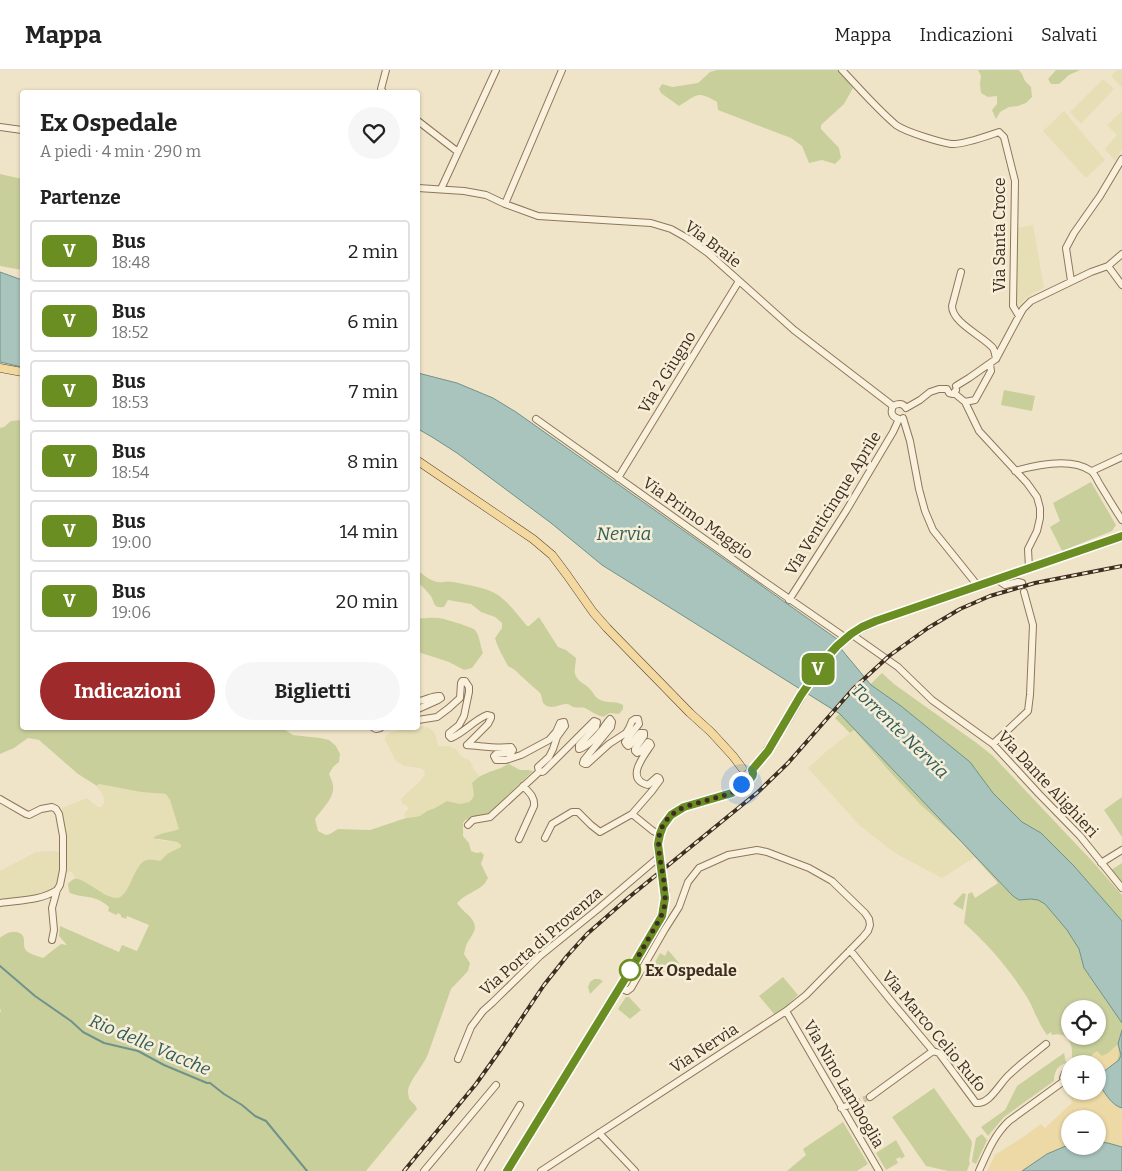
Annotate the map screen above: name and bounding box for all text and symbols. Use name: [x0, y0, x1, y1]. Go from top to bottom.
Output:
text: Mappa: [25, 21, 102, 49]
text: Mappa: [835, 24, 891, 46]
text: Indicazioni: [919, 24, 1013, 46]
text: Salvati: [1041, 24, 1097, 46]
button: heart: [348, 107, 400, 159]
text: Ex Ospedale: [40, 109, 178, 137]
text: A piedi · 4 min · 290 m: [40, 142, 201, 161]
street label: Via Santa Croce: [990, 178, 1009, 293]
text: Partenze: [40, 186, 121, 209]
street label: Via Braie: [681, 217, 745, 271]
text: Bus: [112, 230, 146, 253]
text: V: [63, 240, 76, 262]
text: 2 min: [348, 240, 398, 263]
text: 18:48: [112, 253, 150, 272]
text: Bus: [112, 300, 146, 323]
text: V: [63, 310, 76, 332]
text: 6 min: [347, 310, 398, 333]
text: 18:52: [112, 323, 148, 342]
street label: Via 2 Giugno: [634, 327, 700, 417]
text: Bus: [112, 370, 146, 393]
text: V: [63, 380, 76, 402]
text: 7 min: [349, 380, 398, 403]
text: 18:53: [112, 393, 149, 412]
street label: Via Venticinque Aprile: [781, 428, 885, 578]
text: Bus: [112, 440, 146, 463]
text: V: [63, 450, 76, 472]
text: 8 min: [347, 450, 398, 473]
text: 18:54: [112, 463, 149, 482]
street label: Via Primo Maggio: [639, 473, 757, 563]
text: Bus: [112, 510, 146, 533]
text: V: [63, 520, 76, 542]
text: 14 min: [340, 520, 398, 543]
water label: Nervia: [597, 523, 651, 545]
text: 19:00: [112, 533, 152, 552]
text: Bus: [112, 580, 146, 603]
text: V: [63, 590, 76, 612]
text: 20 min: [336, 590, 398, 613]
text: 19:06: [112, 603, 151, 622]
line badge: V: [802, 653, 834, 685]
text: V: [812, 658, 824, 680]
button: Indicazioni: [40, 662, 215, 720]
button: Biglietti: [225, 662, 400, 720]
water label: Torrente Nervia: [847, 679, 953, 783]
street label: Via Dante Alighieri: [994, 727, 1102, 841]
your location: [729, 772, 754, 797]
street label: Via Porta di Provenza: [476, 883, 606, 999]
marker: Ex Ospedale: [619, 959, 641, 981]
place label: Ex Ospedale: [645, 961, 737, 980]
street label: Via Marco Celio Rufo: [878, 967, 990, 1095]
map controls: [1061, 1000, 1106, 1155]
button: locate: [1061, 1000, 1106, 1045]
water label: Rio delle Vacche: [86, 1010, 214, 1080]
street label: Via Nino Lamboglia: [800, 1017, 889, 1152]
street label: Via Nervia: [667, 1019, 742, 1077]
button: +: [1061, 1055, 1106, 1100]
button: −: [1061, 1110, 1106, 1155]

